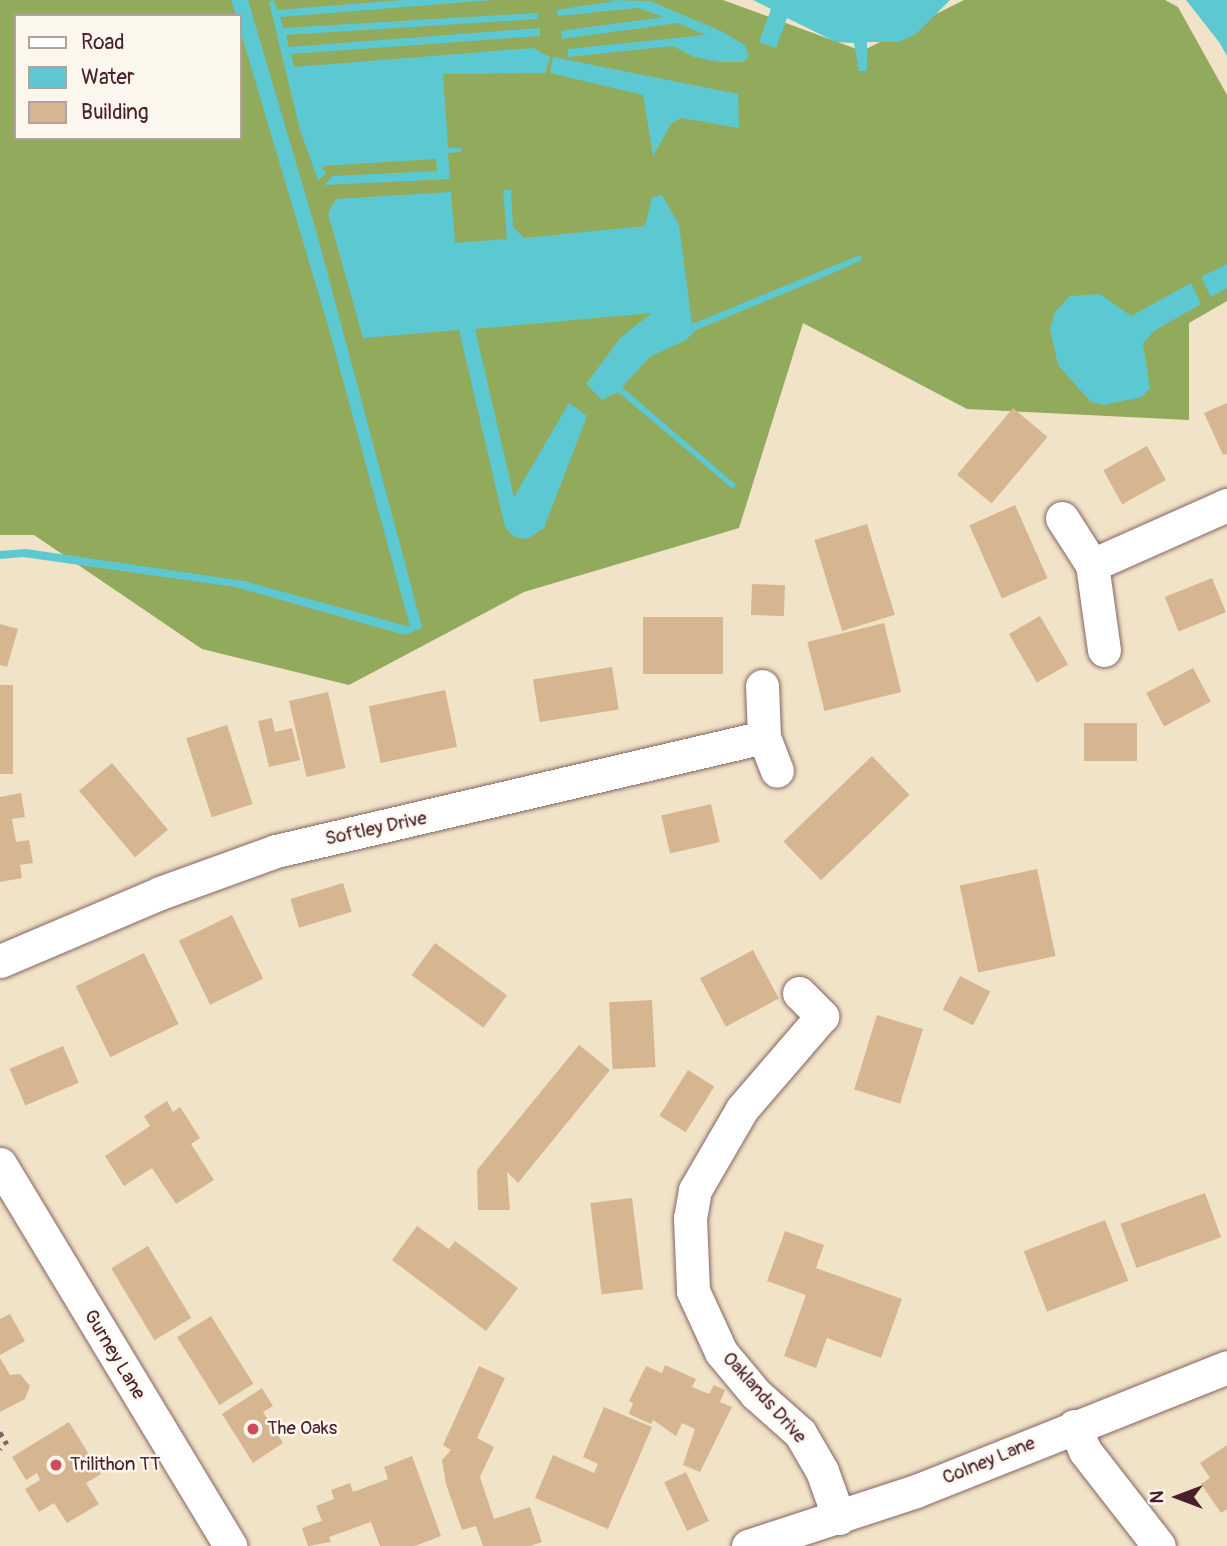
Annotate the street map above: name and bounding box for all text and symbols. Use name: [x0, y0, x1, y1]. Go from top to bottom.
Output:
legend: [14, 14, 242, 140]
text: Road: [81, 29, 125, 56]
text: Water: [81, 64, 134, 91]
text: Building: [81, 99, 148, 126]
street label: Softley Drive: [323, 807, 429, 851]
street label: Gurney Lane: [78, 1306, 150, 1404]
street label: Oaklands Drive: [717, 1348, 811, 1448]
place label: The Oaks: [267, 1418, 337, 1440]
marker: The Oaks: [245, 1421, 261, 1437]
street label: Colney Lane: [939, 1432, 1039, 1490]
place label: Trilithon TT: [70, 1454, 161, 1476]
marker: Trilithon TT: [48, 1457, 64, 1473]
north arrow: [1143, 1462, 1213, 1532]
text: N: [1145, 1491, 1169, 1503]

